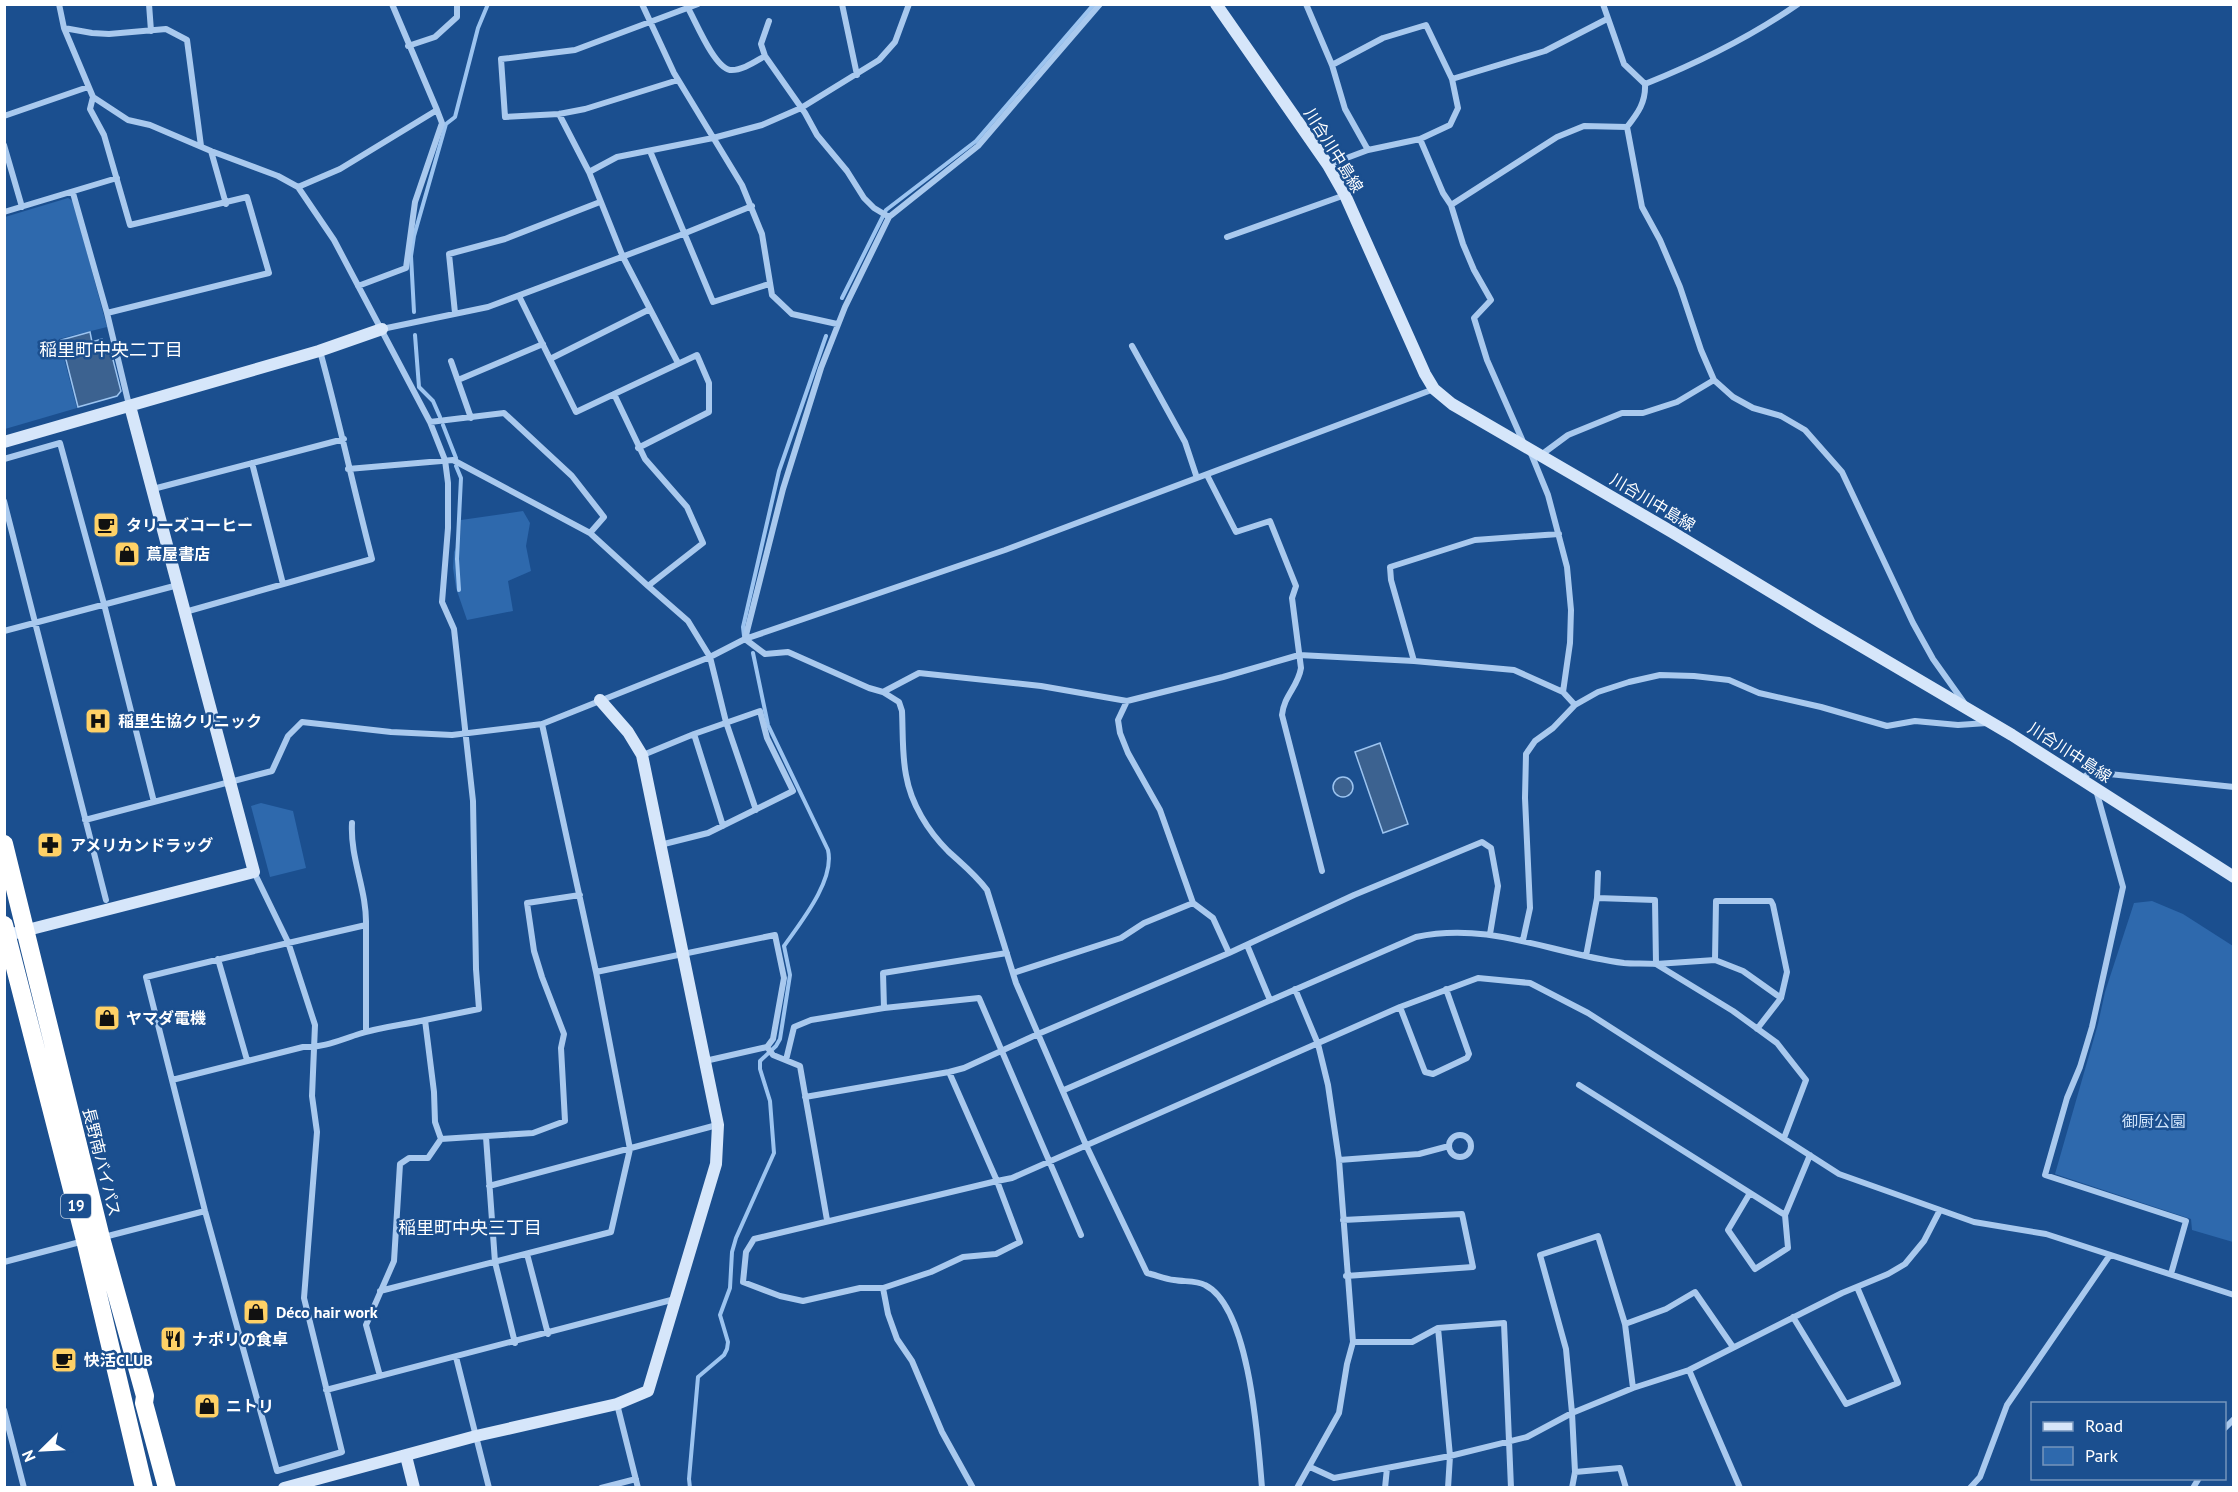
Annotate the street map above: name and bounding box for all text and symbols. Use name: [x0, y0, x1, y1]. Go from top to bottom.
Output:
street label: 川合川中島線: [1300, 104, 1368, 196]
district label: 稲里町中央二丁目: [39, 338, 183, 361]
street label: 川合川中島線: [1607, 469, 1699, 535]
cafe icon: タリーズコーヒー: [91, 510, 121, 540]
place label: タリーズコーヒー: [126, 515, 253, 535]
shop icon: 蔦屋書店: [112, 539, 142, 569]
place label: 蔦屋書店: [146, 544, 210, 564]
hospital icon: 稲里生協クリニック: [83, 706, 113, 736]
place label: 稲里生協クリニック: [118, 711, 262, 731]
street label: 川合川中島線: [2024, 717, 2116, 787]
pharmacy icon: アメリカンドラッグ: [35, 830, 65, 860]
place label: アメリカンドラッグ: [70, 835, 213, 855]
shop icon: ヤマダ電機: [92, 1003, 122, 1033]
place label: ヤマダ電機: [126, 1008, 206, 1028]
street label: 長野南バイパス: [79, 1105, 125, 1219]
park label: 御厨公園: [2122, 1111, 2186, 1131]
road number: 19: [61, 1194, 91, 1218]
district label: 稲里町中央三丁目: [398, 1216, 542, 1239]
shop icon: Déco hair work: [241, 1297, 271, 1327]
place label: Déco hair work: [276, 1302, 378, 1322]
restaurant icon: ナポリの食卓: [158, 1324, 188, 1354]
place label: ナポリの食卓: [192, 1329, 288, 1349]
cafe icon: 快活CLUB: [49, 1345, 79, 1375]
place label: 快活CLUB: [84, 1350, 153, 1370]
shop icon: ニトリ: [192, 1391, 222, 1421]
place label: ニトリ: [226, 1396, 274, 1416]
legend: [2031, 1402, 2226, 1480]
text: Road: [2085, 1414, 2123, 1437]
north arrow: [12, 1420, 72, 1480]
text: Park: [2085, 1444, 2118, 1467]
text: N: [17, 1447, 40, 1465]

